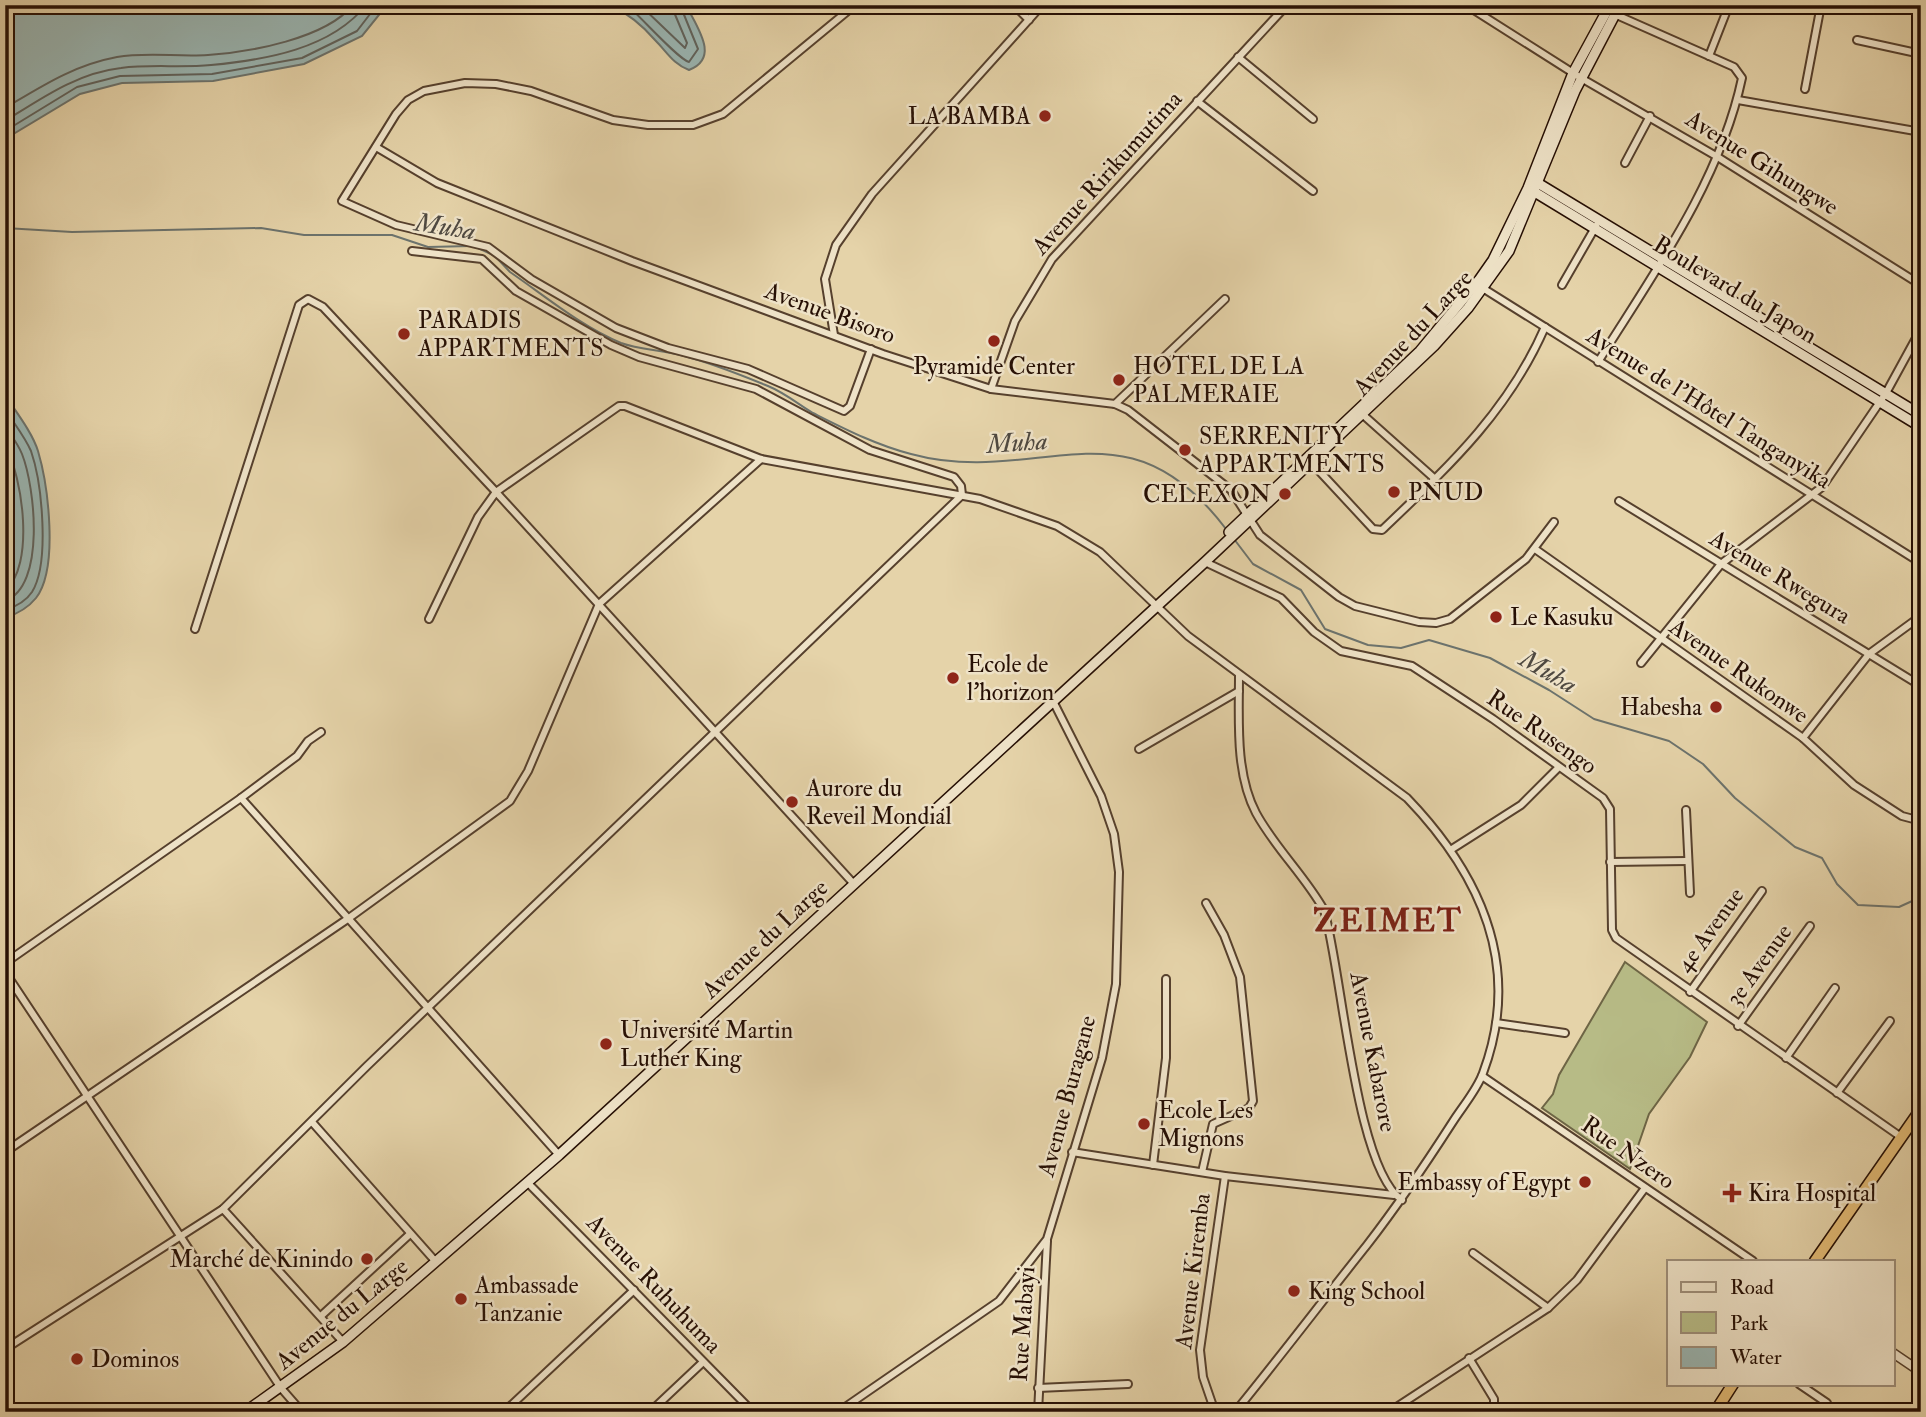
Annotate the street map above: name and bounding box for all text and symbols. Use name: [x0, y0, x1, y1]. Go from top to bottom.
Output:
street label: Avenue Ririkumutima: [1024, 84, 1190, 262]
place label: LA BAMBA: [908, 101, 1031, 132]
street label: Avenue Gihungwe: [1679, 103, 1844, 222]
marker: LA BAMBA: [1037, 108, 1053, 124]
water label: Muha: [410, 206, 478, 248]
street label: Boulevard du Japon: [1647, 229, 1823, 351]
street label: Avenue du Large: [1346, 263, 1479, 403]
street label: Avenue Bisoro: [760, 275, 900, 351]
place label: PARADIS APPARTMENTS: [417, 305, 604, 364]
street label: Avenue de l'Hôtel Tanganyika: [1580, 319, 1838, 497]
marker: PARADIS APPARTMENTS: [396, 326, 412, 342]
marker: Pyramide Center: [986, 333, 1002, 349]
place label: Pyramide Center: [913, 351, 1075, 382]
place label: HOTEL DE LA PALMERAIE: [1133, 351, 1304, 410]
marker: HOTEL DE LA PALMERAIE: [1111, 372, 1127, 388]
place label: SERRENITY APPARTMENTS: [1198, 421, 1385, 480]
water label: Muha: [984, 425, 1049, 461]
marker: SERRENITY APPARTMENTS: [1177, 442, 1193, 458]
place label: PNUD: [1408, 477, 1483, 508]
place label: CELEXON: [1143, 479, 1271, 510]
marker: PNUD: [1386, 484, 1402, 500]
marker: CELEXON: [1277, 486, 1293, 502]
street label: Avenue Rwegura: [1703, 522, 1857, 632]
place label: Le Kasuku: [1510, 602, 1614, 633]
marker: Le Kasuku: [1488, 609, 1504, 625]
street label: Avenue Rukonwe: [1662, 611, 1815, 731]
water label: Muha: [1512, 642, 1582, 701]
place label: Ecole de l'horizon: [967, 649, 1054, 708]
marker: Ecole de l'horizon: [945, 670, 961, 686]
street label: Rue Rusengo: [1481, 683, 1603, 781]
place label: Habesha: [1620, 692, 1703, 723]
marker: Habesha: [1708, 699, 1724, 715]
place label: Aurore du Reveil Mondial: [805, 773, 952, 832]
marker: Aurore du Reveil Mondial: [784, 794, 800, 810]
street label: Avenue du Large: [695, 873, 835, 1006]
street label: 4e Avenue: [1669, 881, 1751, 979]
district label: ZEIMET: [1313, 901, 1463, 941]
street label: 3e Avenue: [1719, 918, 1799, 1012]
street label: Avenue Kabarore: [1342, 968, 1404, 1135]
street label: Avenue Buragane: [1030, 1012, 1103, 1181]
place label: Université Martin Luther King: [620, 1015, 793, 1074]
marker: Université Martin Luther King: [598, 1036, 614, 1052]
place label: Ecole Les Mignons: [1158, 1095, 1253, 1154]
street label: Rue Nzero: [1575, 1109, 1681, 1197]
marker: Ecole Les Mignons: [1136, 1116, 1152, 1132]
place label: Embassy of Egypt: [1397, 1167, 1571, 1198]
marker: Embassy of Egypt: [1577, 1174, 1593, 1190]
place label: Kira Hospital: [1748, 1178, 1876, 1209]
marker: Kira Hospital: [1722, 1183, 1742, 1203]
street label: Avenue Kiremba: [1168, 1190, 1218, 1352]
street label: Avenue Ruhuhuma: [579, 1207, 729, 1361]
place label: Marché de Kinindo: [169, 1244, 353, 1275]
street label: Avenue du Large: [269, 1251, 415, 1378]
marker: Marché de Kinindo: [359, 1251, 375, 1267]
legend: [1667, 1260, 1895, 1386]
street label: Rue Mabayi: [1004, 1265, 1042, 1383]
place label: Ambassade Tanzanie: [474, 1270, 579, 1329]
text: Road: [1730, 1274, 1775, 1301]
place label: King School: [1308, 1276, 1425, 1307]
marker: King School: [1286, 1283, 1302, 1299]
marker: Ambassade Tanzanie: [453, 1291, 469, 1307]
text: Park: [1730, 1310, 1768, 1337]
place label: Dominos: [91, 1344, 179, 1375]
text: Water: [1729, 1344, 1782, 1371]
marker: Dominos: [69, 1351, 85, 1367]

